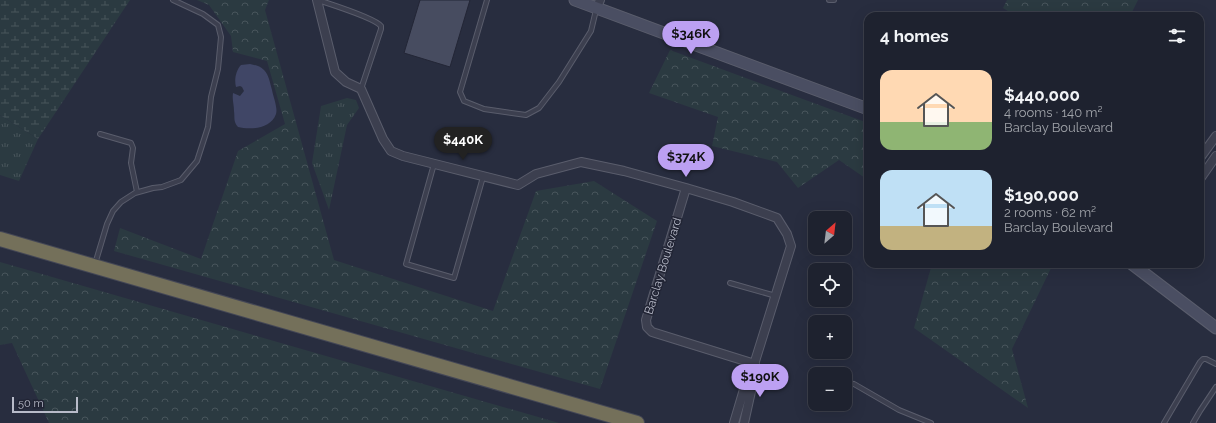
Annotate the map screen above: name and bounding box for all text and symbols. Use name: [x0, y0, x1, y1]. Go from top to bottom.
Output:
pin: $346K: [663, 21, 719, 55]
icon: filters: [1166, 25, 1188, 47]
text: $346K: [671, 26, 711, 41]
text: 4 homes: [880, 26, 949, 46]
text: $440,000: [1004, 85, 1080, 105]
icon: home: [912, 86, 960, 134]
text: 4 rooms · 140 m²: [1004, 105, 1102, 120]
text: Barclay Boulevard: [1004, 120, 1113, 135]
pin: $440K: [435, 127, 491, 161]
text: $440K: [443, 132, 483, 147]
pin: $374K: [658, 144, 714, 178]
text: $374K: [667, 149, 705, 164]
text: $190,000: [1004, 185, 1079, 205]
icon: home: [912, 186, 960, 234]
text: 2 rooms · 62 m²: [1004, 205, 1096, 220]
north arrow: [808, 211, 852, 255]
map controls: [808, 211, 852, 411]
street label: Barclay Boulevard: [642, 216, 684, 316]
text: Barclay Boulevard: [1004, 220, 1113, 235]
button: locate: [808, 263, 852, 307]
button: +: [808, 315, 852, 359]
pin: $190K: [732, 364, 788, 398]
button: −: [808, 367, 852, 411]
text: $190K: [740, 369, 780, 384]
scale bar: [12, 395, 78, 414]
text: 50 m: [18, 397, 44, 410]

